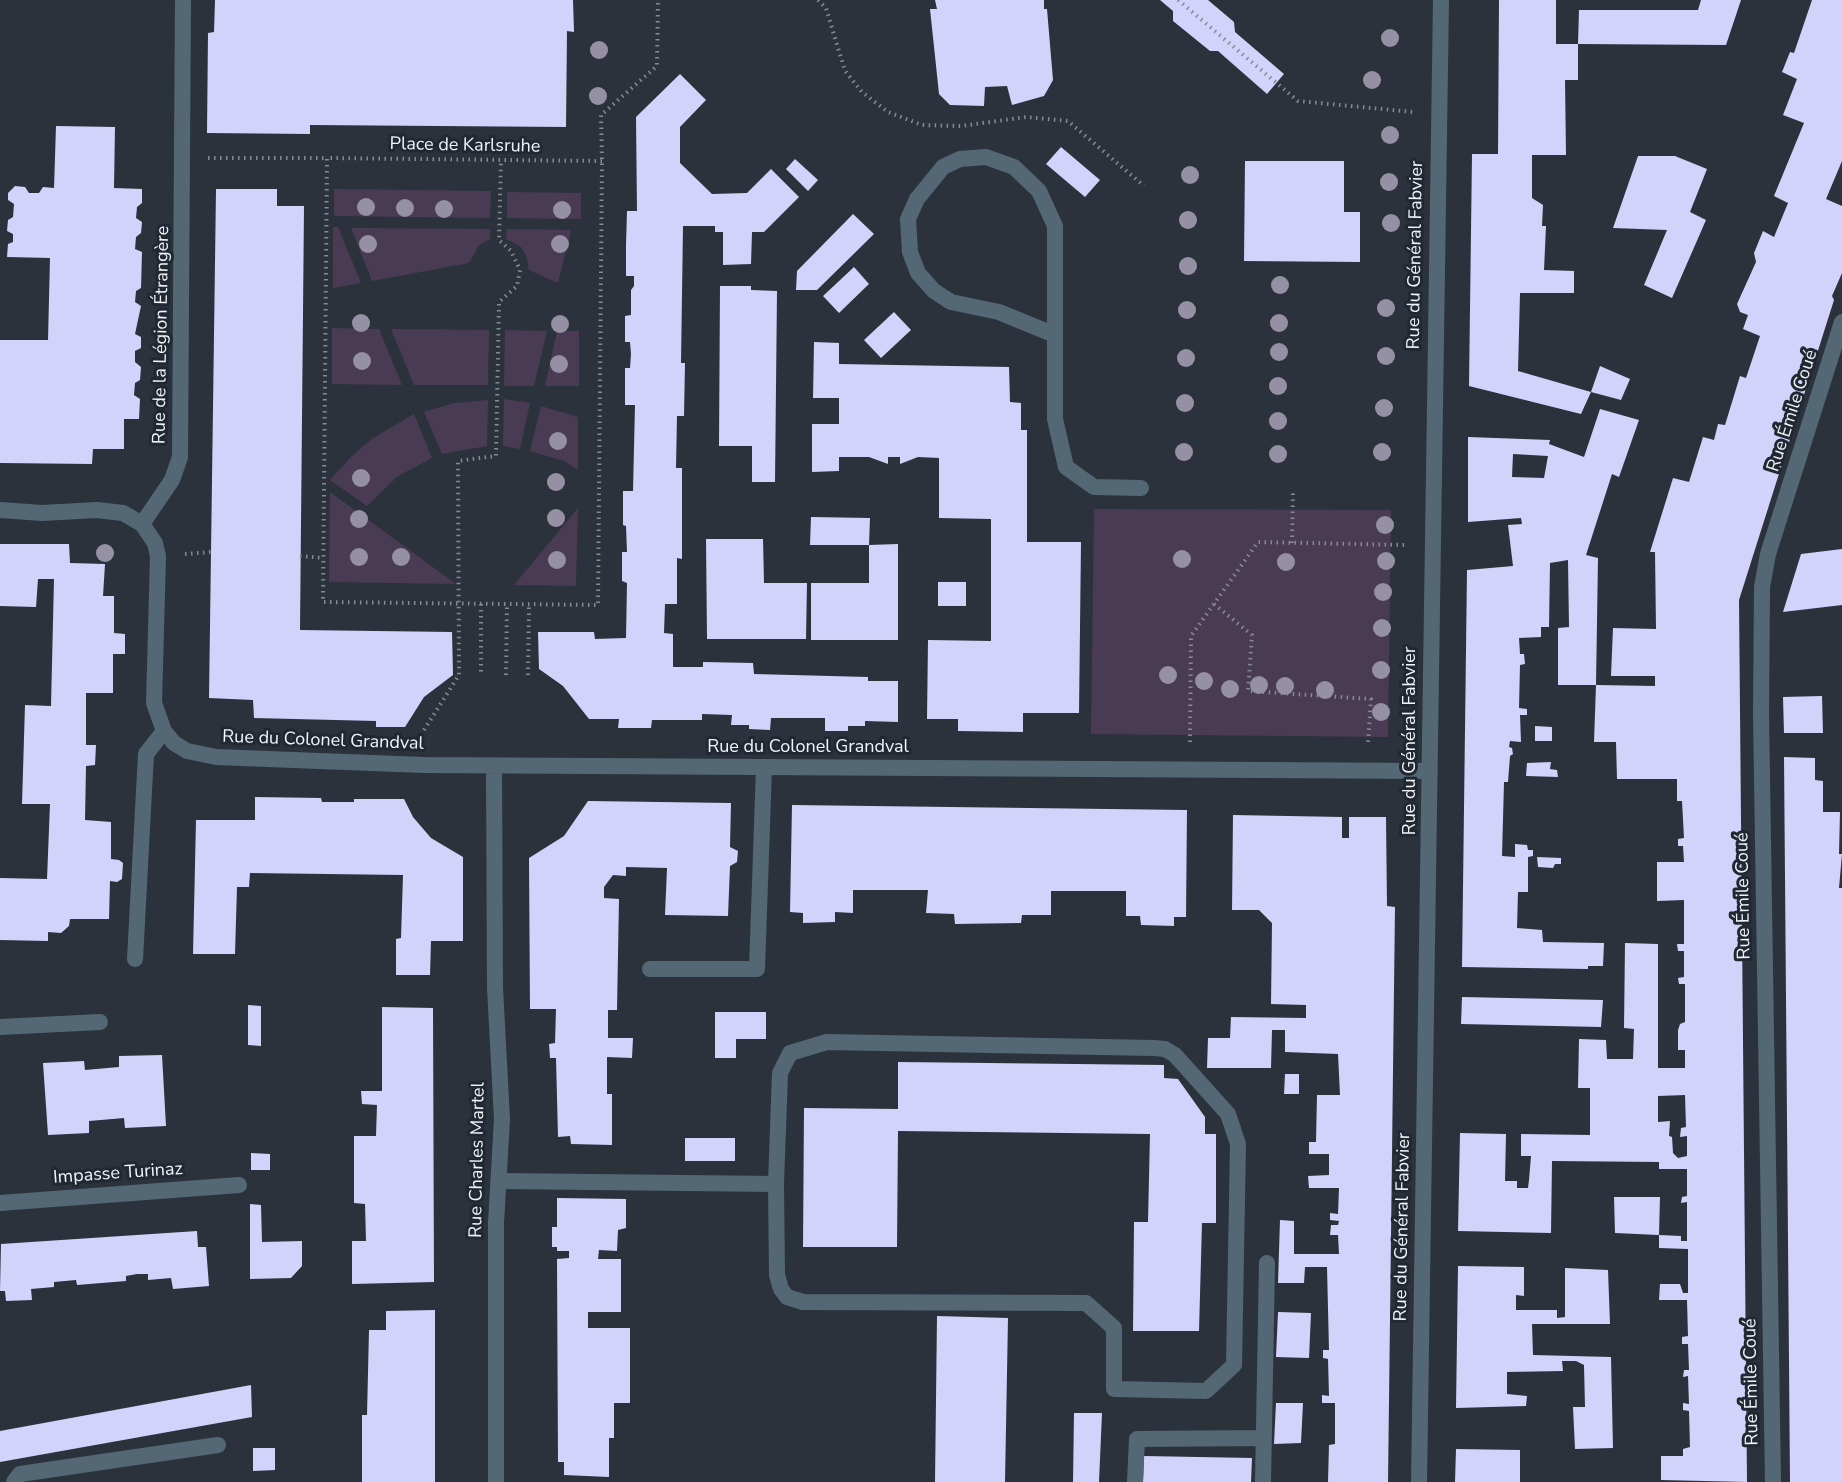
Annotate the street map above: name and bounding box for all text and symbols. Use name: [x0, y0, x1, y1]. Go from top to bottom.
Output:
street label: Place de Karlsruhe: [389, 134, 541, 158]
street label: Rue du Général Fabvier: [1404, 160, 1428, 350]
street label: Rue de la Légion Étrangère: [149, 226, 175, 444]
street label: Rue Émile Coué: [1763, 347, 1823, 475]
street label: Rue du Général Fabvier: [1400, 647, 1422, 835]
street label: Rue du Colonel Grandval: [222, 727, 424, 755]
street label: Rue du Colonel Grandval: [707, 737, 909, 759]
street label: Rue Émile Coué: [1732, 832, 1756, 960]
street label: Rue Charles Martel: [466, 1082, 490, 1238]
street label: Rue du Général Fabvier: [1391, 1132, 1415, 1322]
street label: Impasse Turinaz: [52, 1159, 184, 1189]
street label: Rue Émile Coué: [1740, 1318, 1764, 1446]

